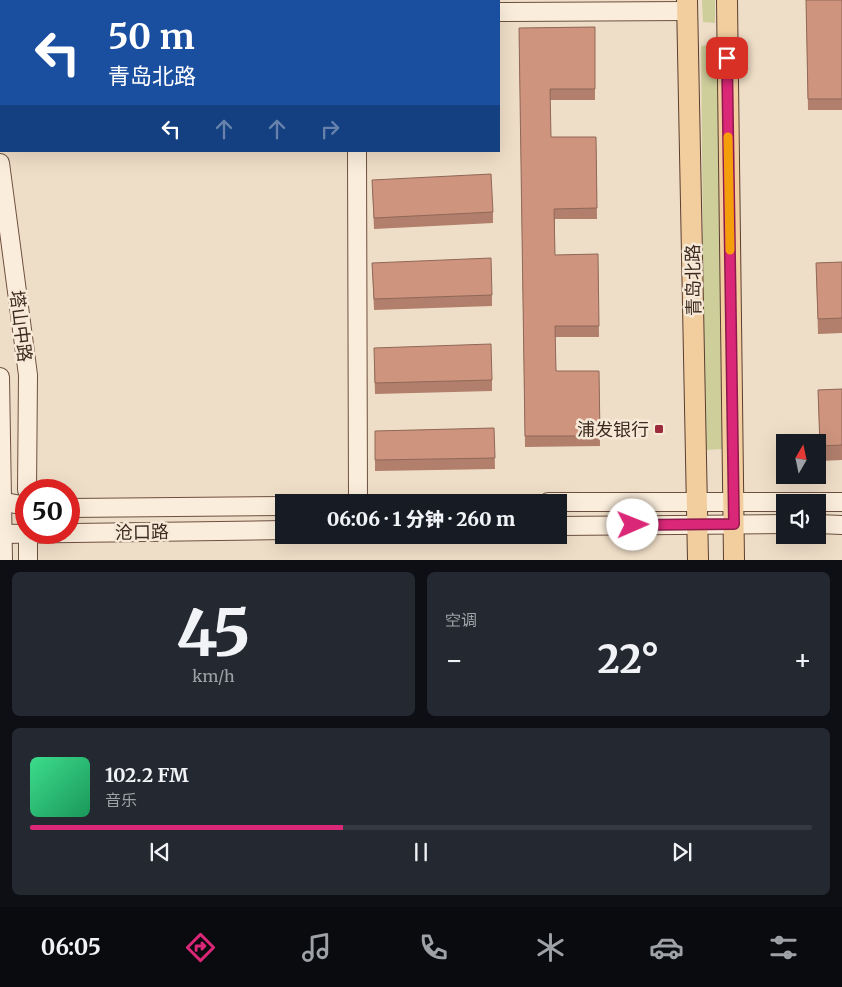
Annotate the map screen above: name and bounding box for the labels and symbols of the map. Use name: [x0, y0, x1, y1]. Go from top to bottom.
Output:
pin: [706, 37, 748, 79]
street label: 青岛北路: [681, 244, 705, 316]
street label: 塔山中路: [5, 289, 37, 363]
place label: 浦发银行: [577, 418, 649, 441]
marker: 浦发银行: [653, 423, 665, 435]
north arrow: [776, 434, 826, 484]
speed limit sign: 50: [15, 479, 80, 544]
position arrow: [606, 498, 658, 550]
street label: 沧口路: [115, 520, 169, 544]

